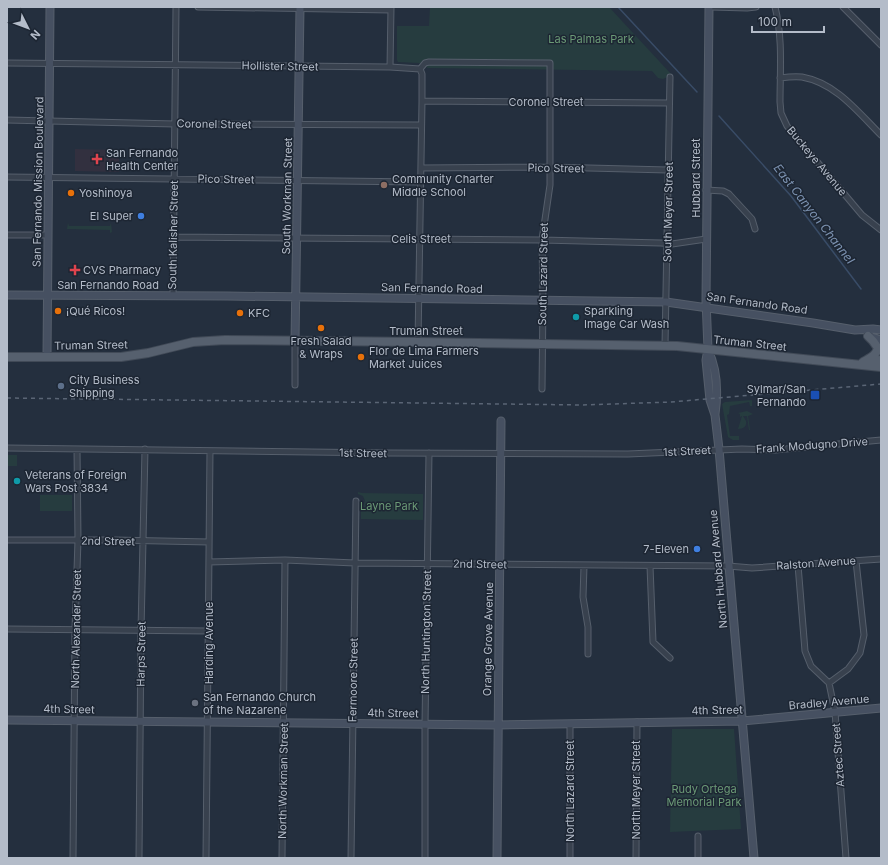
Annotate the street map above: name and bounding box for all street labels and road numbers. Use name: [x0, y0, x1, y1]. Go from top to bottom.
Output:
street label: Hollister Street: [242, 58, 319, 74]
street label: Coronel Street: [509, 95, 584, 109]
street label: San Fernando Mission Boulevard: [30, 97, 46, 267]
street label: Coronel Street: [176, 116, 252, 132]
street label: Buckeye Avenue: [784, 124, 850, 198]
street label: South Workman Street: [279, 137, 295, 255]
street label: Hubbard Street: [689, 138, 703, 218]
street label: Pico Street: [528, 161, 585, 176]
street label: South Meyer Street: [660, 161, 676, 262]
street label: Pico Street: [198, 172, 255, 187]
street label: South Kalisher Street: [165, 180, 181, 290]
street label: South Lazard Street: [535, 222, 551, 326]
street label: Celis Street: [391, 232, 451, 246]
street label: San Fernando Road: [57, 278, 159, 292]
street label: San Fernando Road: [381, 280, 483, 296]
street label: San Fernando Road: [706, 289, 808, 317]
street label: Truman Street: [389, 324, 463, 338]
street label: Truman Street: [713, 332, 788, 354]
street label: Truman Street: [54, 337, 128, 353]
street label: Frank Modugno Drive: [756, 434, 868, 456]
street label: 1st Street: [663, 443, 712, 459]
street label: 1st Street: [339, 446, 388, 460]
street label: North Hubbard Avenue: [706, 509, 730, 629]
street label: 2nd Street: [81, 534, 136, 548]
street label: Ralston Avenue: [776, 553, 856, 573]
street label: 2nd Street: [453, 557, 508, 571]
street label: North Alexander Street: [68, 569, 84, 689]
street label: North Huntington Street: [418, 570, 434, 694]
street label: Orange Grove Avenue: [480, 582, 496, 696]
street label: Harding Avenue: [202, 602, 216, 684]
street label: Harps Street: [133, 621, 149, 687]
street label: Fermoore Street: [345, 637, 361, 722]
street label: Bradley Avenue: [788, 691, 870, 713]
street label: 4th Street: [43, 702, 95, 716]
street label: 4th Street: [691, 703, 743, 717]
street label: 4th Street: [367, 706, 419, 720]
street label: North Workman Street: [275, 722, 291, 839]
street label: Aztec Street: [829, 722, 847, 787]
street label: North Lazard Street: [563, 740, 577, 842]
street label: North Meyer Street: [629, 740, 643, 840]

